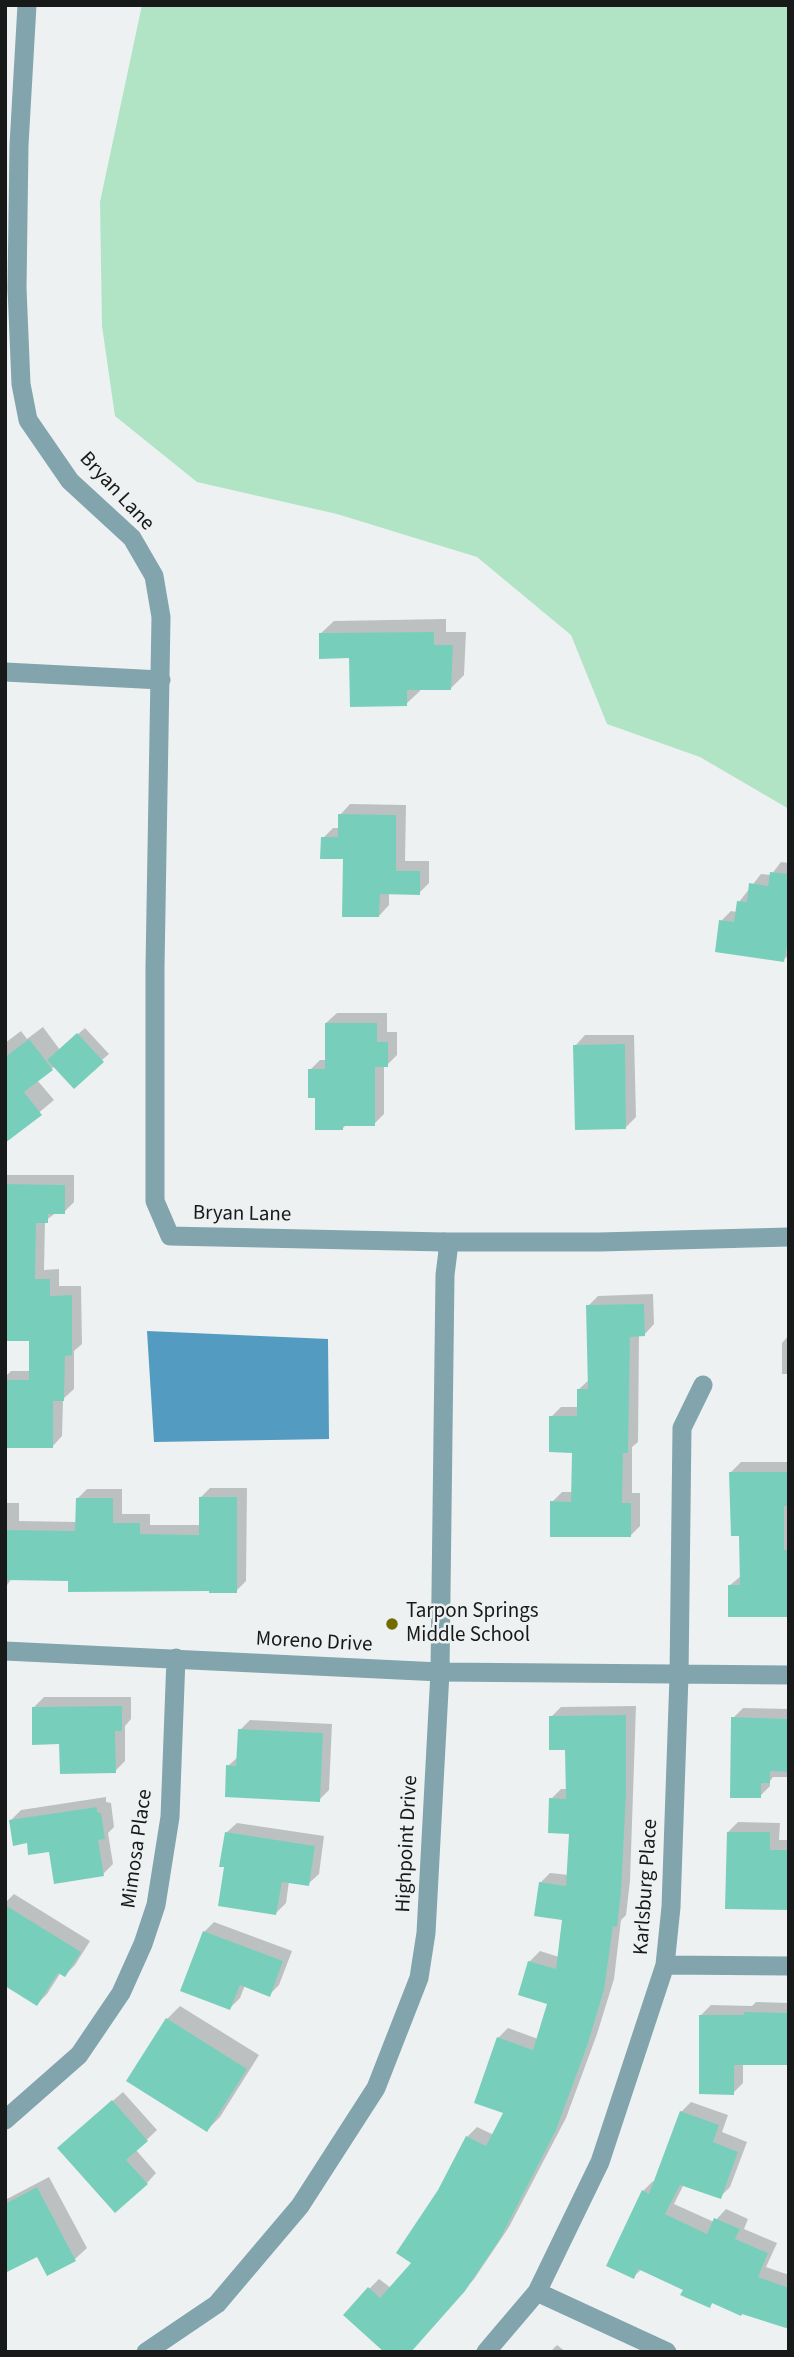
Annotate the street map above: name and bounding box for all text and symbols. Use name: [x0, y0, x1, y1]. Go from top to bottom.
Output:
street label: Bryan Lane: [73, 447, 159, 537]
street label: Bryan Lane: [193, 1202, 291, 1228]
place label: Tarpon Springs Middle School: [406, 1599, 539, 1649]
marker: Tarpon Springs Middle School: [384, 1616, 400, 1632]
street label: Moreno Drive: [255, 1627, 373, 1659]
street label: Highpoint Drive: [392, 1775, 424, 1913]
street label: Mimosa Place: [117, 1788, 159, 1910]
street label: Karlsburg Place: [630, 1818, 664, 1956]

